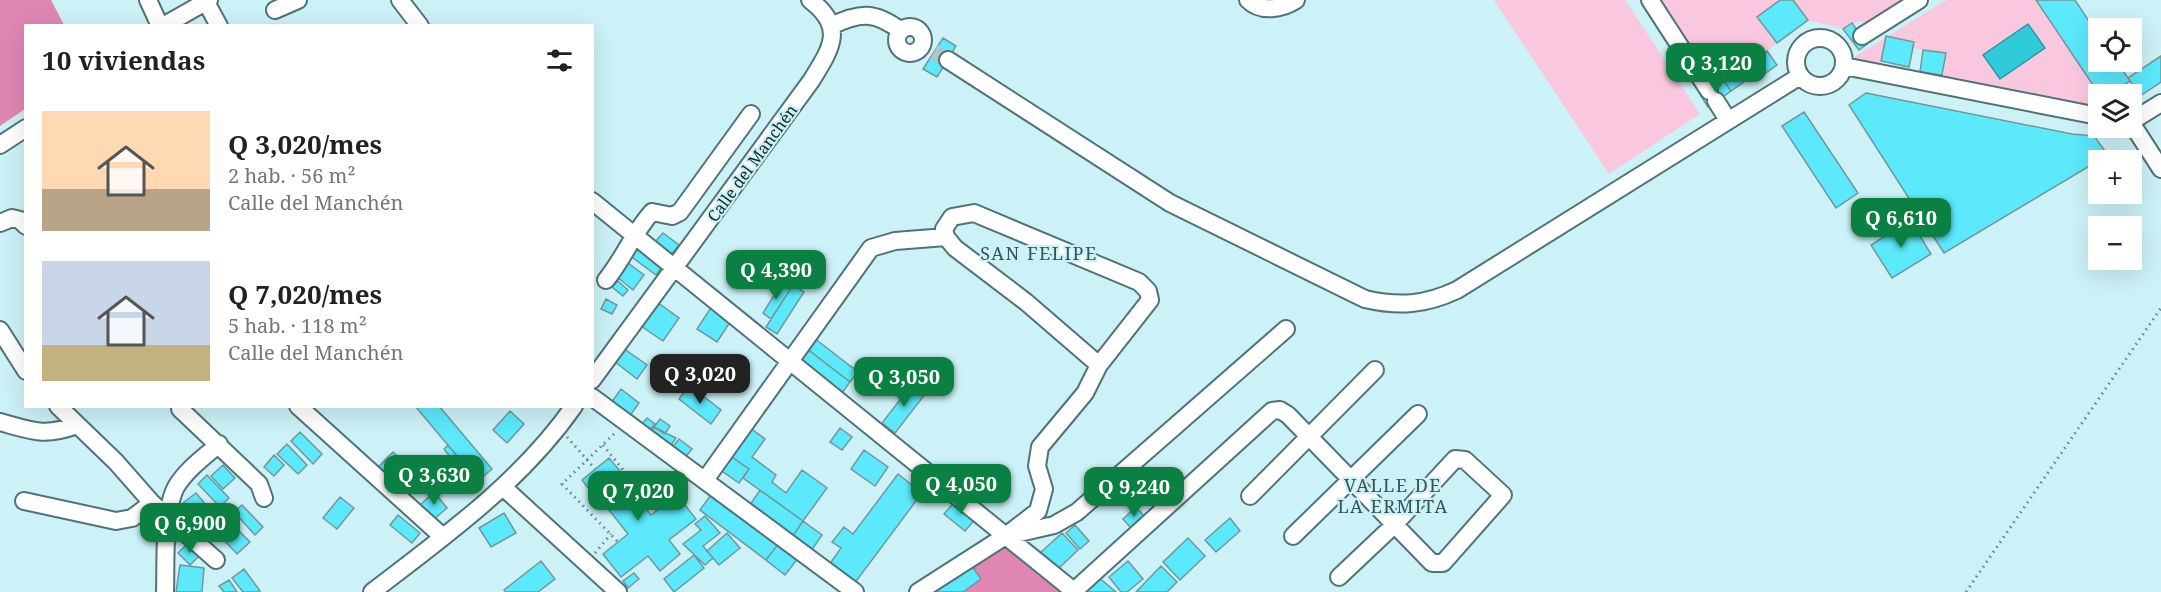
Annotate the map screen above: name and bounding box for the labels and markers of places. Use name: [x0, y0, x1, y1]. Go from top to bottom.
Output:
pin: Q 3,120: [1661, 43, 1771, 94]
pin: Q 6,610: [1846, 198, 1956, 249]
pin: Q 4,390: [721, 250, 831, 301]
pin: Q 3,020: [645, 354, 755, 405]
pin: Q 3,050: [849, 357, 959, 408]
pin: Q 3,630: [379, 455, 489, 506]
pin: Q 4,050: [906, 464, 1016, 515]
pin: Q 9,240: [1079, 467, 1189, 518]
pin: Q 7,020: [583, 471, 693, 522]
pin: Q 6,900: [135, 503, 245, 554]

